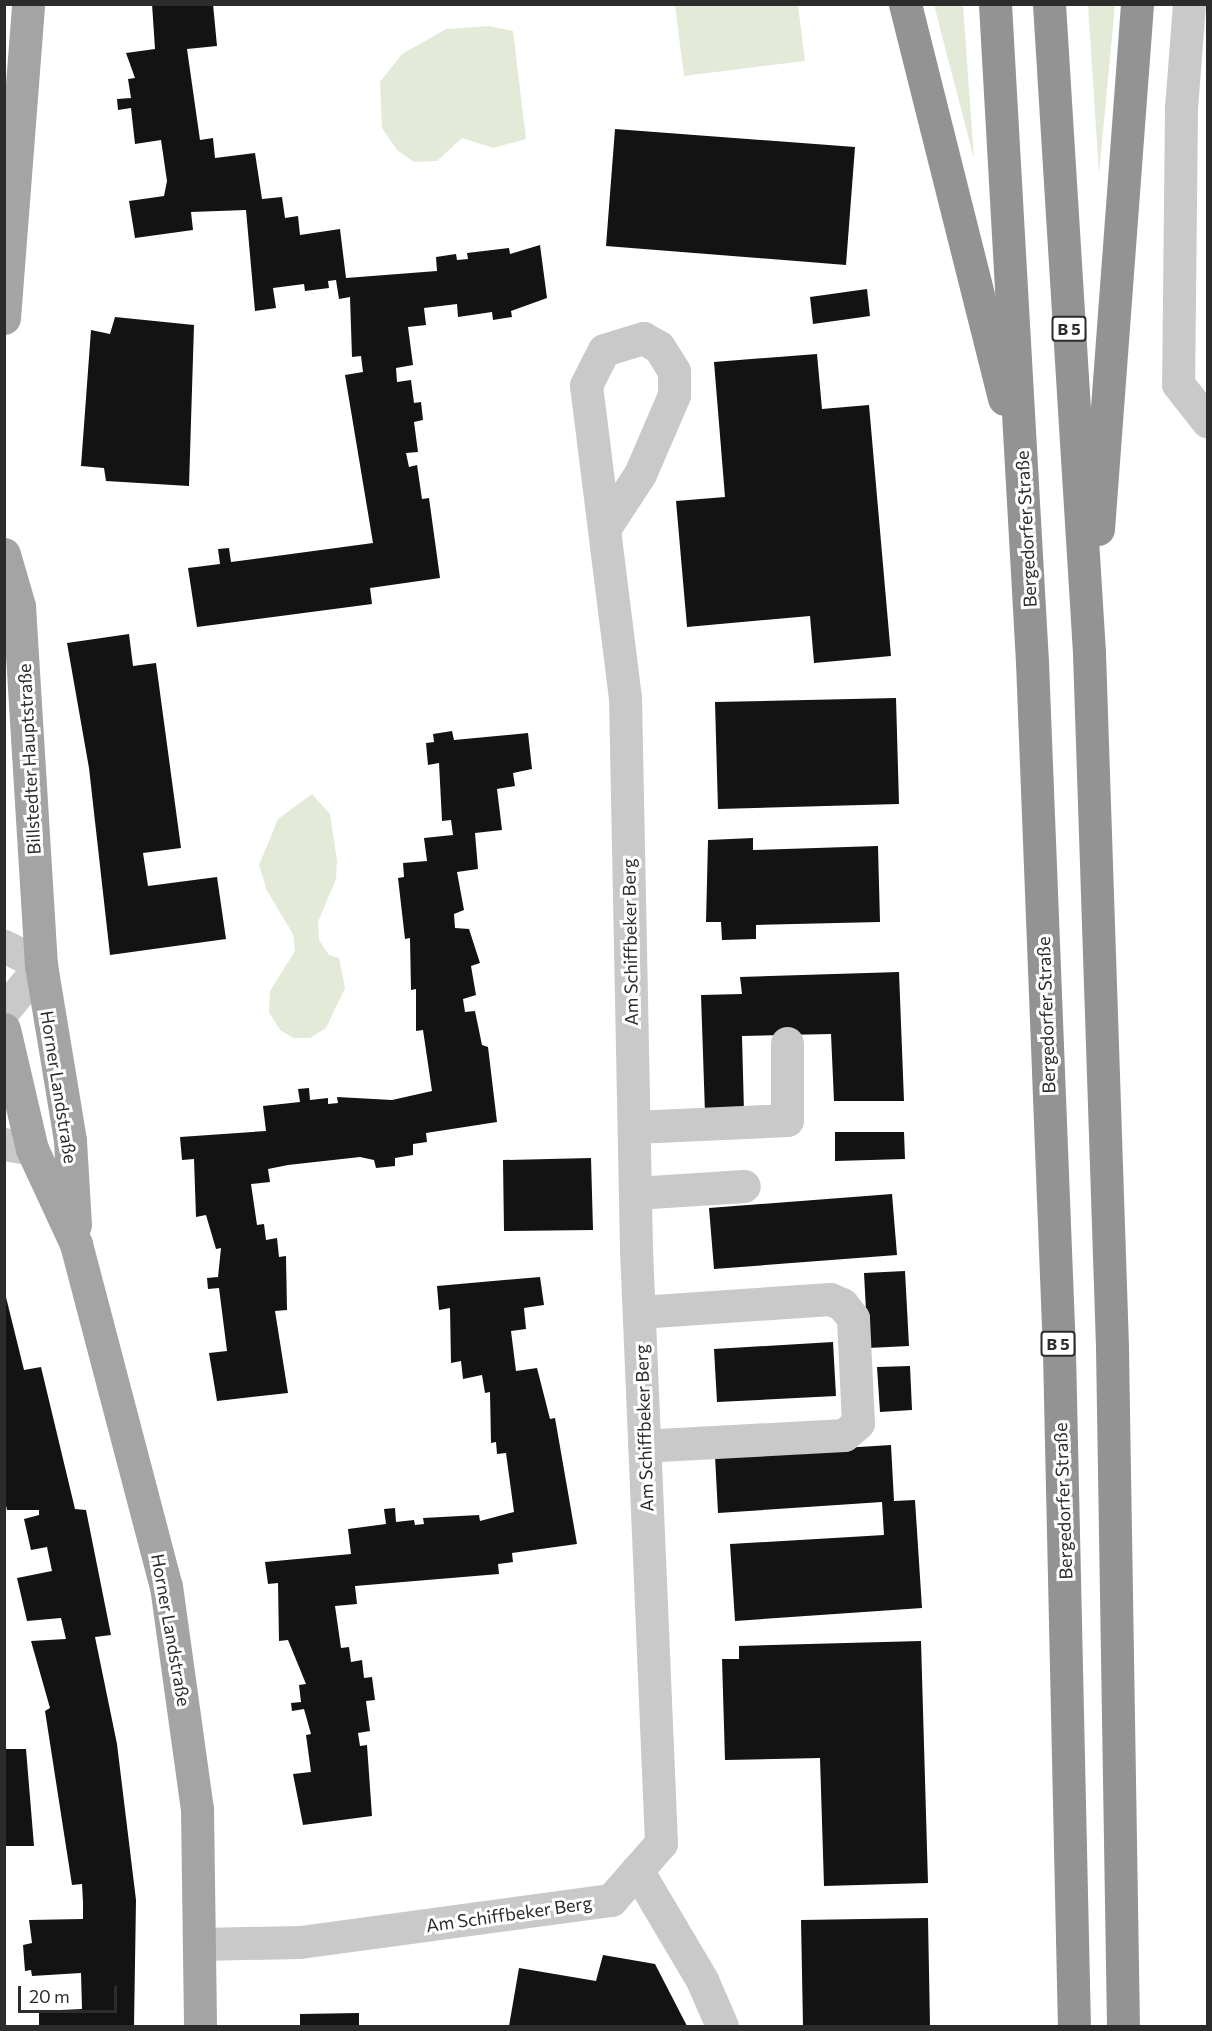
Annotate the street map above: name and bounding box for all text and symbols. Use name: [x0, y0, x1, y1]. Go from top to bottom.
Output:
road number: B 5: [1051, 316, 1087, 342]
street label: Bergedorfer Straße: [1011, 450, 1041, 608]
street label: Billstedter Hauptstraße: [13, 663, 45, 855]
street label: Am Schiffbeker Berg: [618, 858, 642, 1026]
street label: Bergedorfer Straße: [1032, 936, 1060, 1094]
street label: Horner Landstraße: [36, 1009, 82, 1165]
road number: B 5: [1040, 1331, 1076, 1357]
street label: Am Schiffbeker Berg: [630, 1344, 658, 1512]
street label: Bergedorfer Straße: [1049, 1422, 1077, 1580]
street label: Horner Landstraße: [147, 1552, 195, 1708]
street label: Am Schiffbeker Berg: [425, 1892, 593, 1936]
scale bar: [21, 1974, 120, 2012]
text: 20 m: [29, 1985, 70, 2007]

